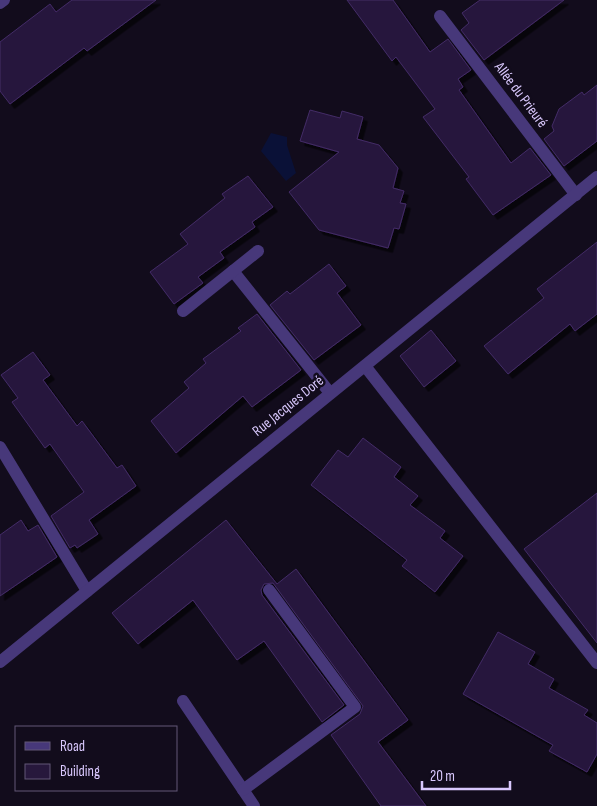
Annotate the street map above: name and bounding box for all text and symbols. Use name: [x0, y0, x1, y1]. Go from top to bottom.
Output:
street label: Allée du Prieuré: [490, 58, 552, 132]
street label: Rue Jacques Doré: [248, 371, 328, 441]
legend: [15, 726, 178, 791]
text: Road: [60, 737, 85, 756]
scale bar: [422, 758, 510, 790]
text: Building: [60, 762, 100, 781]
text: 20 m: [430, 767, 455, 786]

